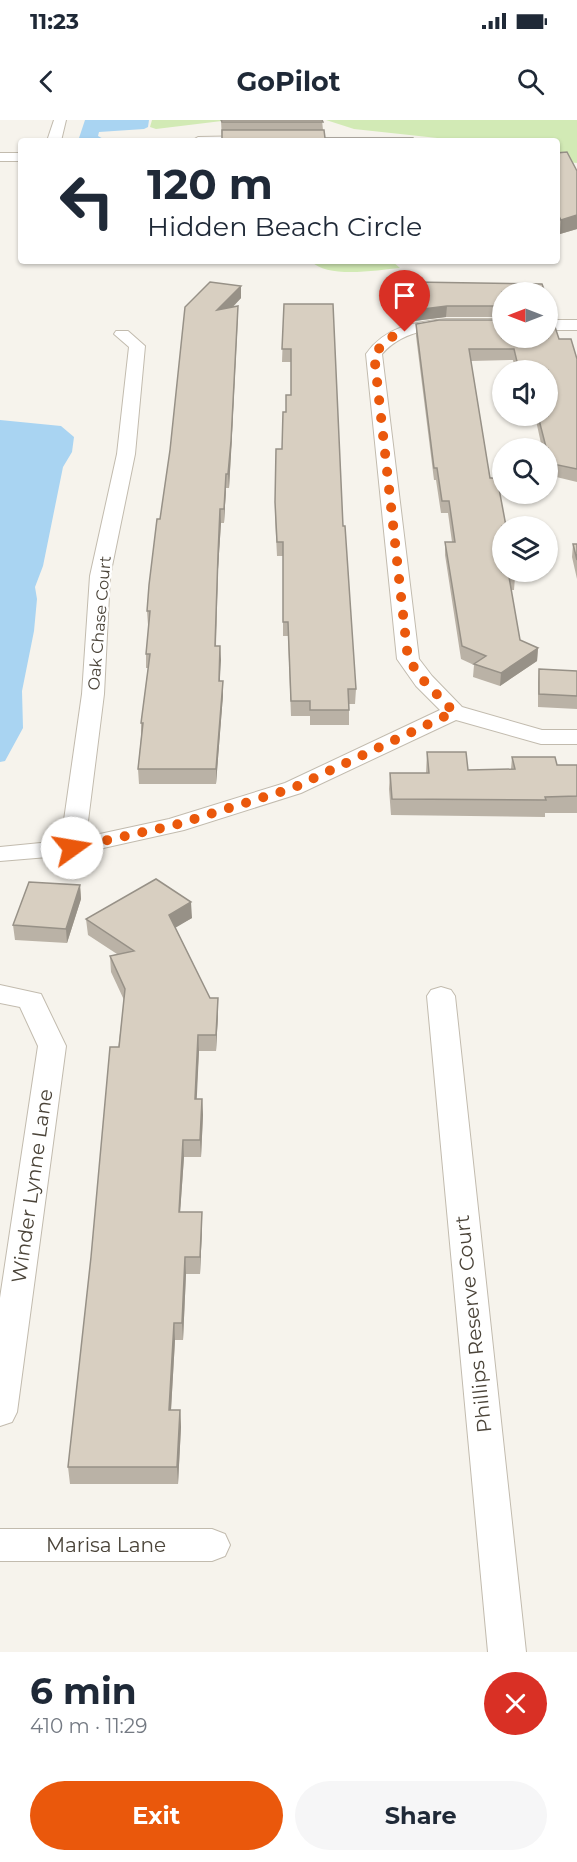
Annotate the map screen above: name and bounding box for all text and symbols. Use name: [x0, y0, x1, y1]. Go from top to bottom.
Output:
text: 11:23: [30, 8, 79, 35]
icon: back: [30, 65, 63, 98]
text: GoPilot: [237, 65, 340, 98]
icon: search: [514, 65, 547, 98]
text: 120 m: [147, 158, 273, 210]
icon: left: [48, 162, 126, 240]
text: Hidden Beach Circle: [147, 210, 422, 243]
pin: [379, 270, 430, 332]
icon: arrive: [388, 279, 421, 312]
north arrow: [492, 282, 558, 348]
map controls: [492, 282, 558, 582]
button: sound: [492, 360, 558, 426]
button: search: [492, 438, 558, 504]
button: layers: [492, 516, 558, 582]
street label: Oak Chase Court: [84, 555, 115, 691]
position arrow: [40, 816, 104, 880]
street label: Winder Lynne Lane: [6, 1087, 58, 1285]
street label: Phillips Reserve Court: [450, 1214, 496, 1434]
street label: Marisa Lane: [46, 1533, 166, 1557]
text: 6 min: [30, 1669, 137, 1713]
button: close: [484, 1672, 547, 1735]
text: 410 m · 11:29: [30, 1714, 147, 1738]
button: Exit: [30, 1781, 283, 1850]
button: Share: [295, 1781, 547, 1850]

